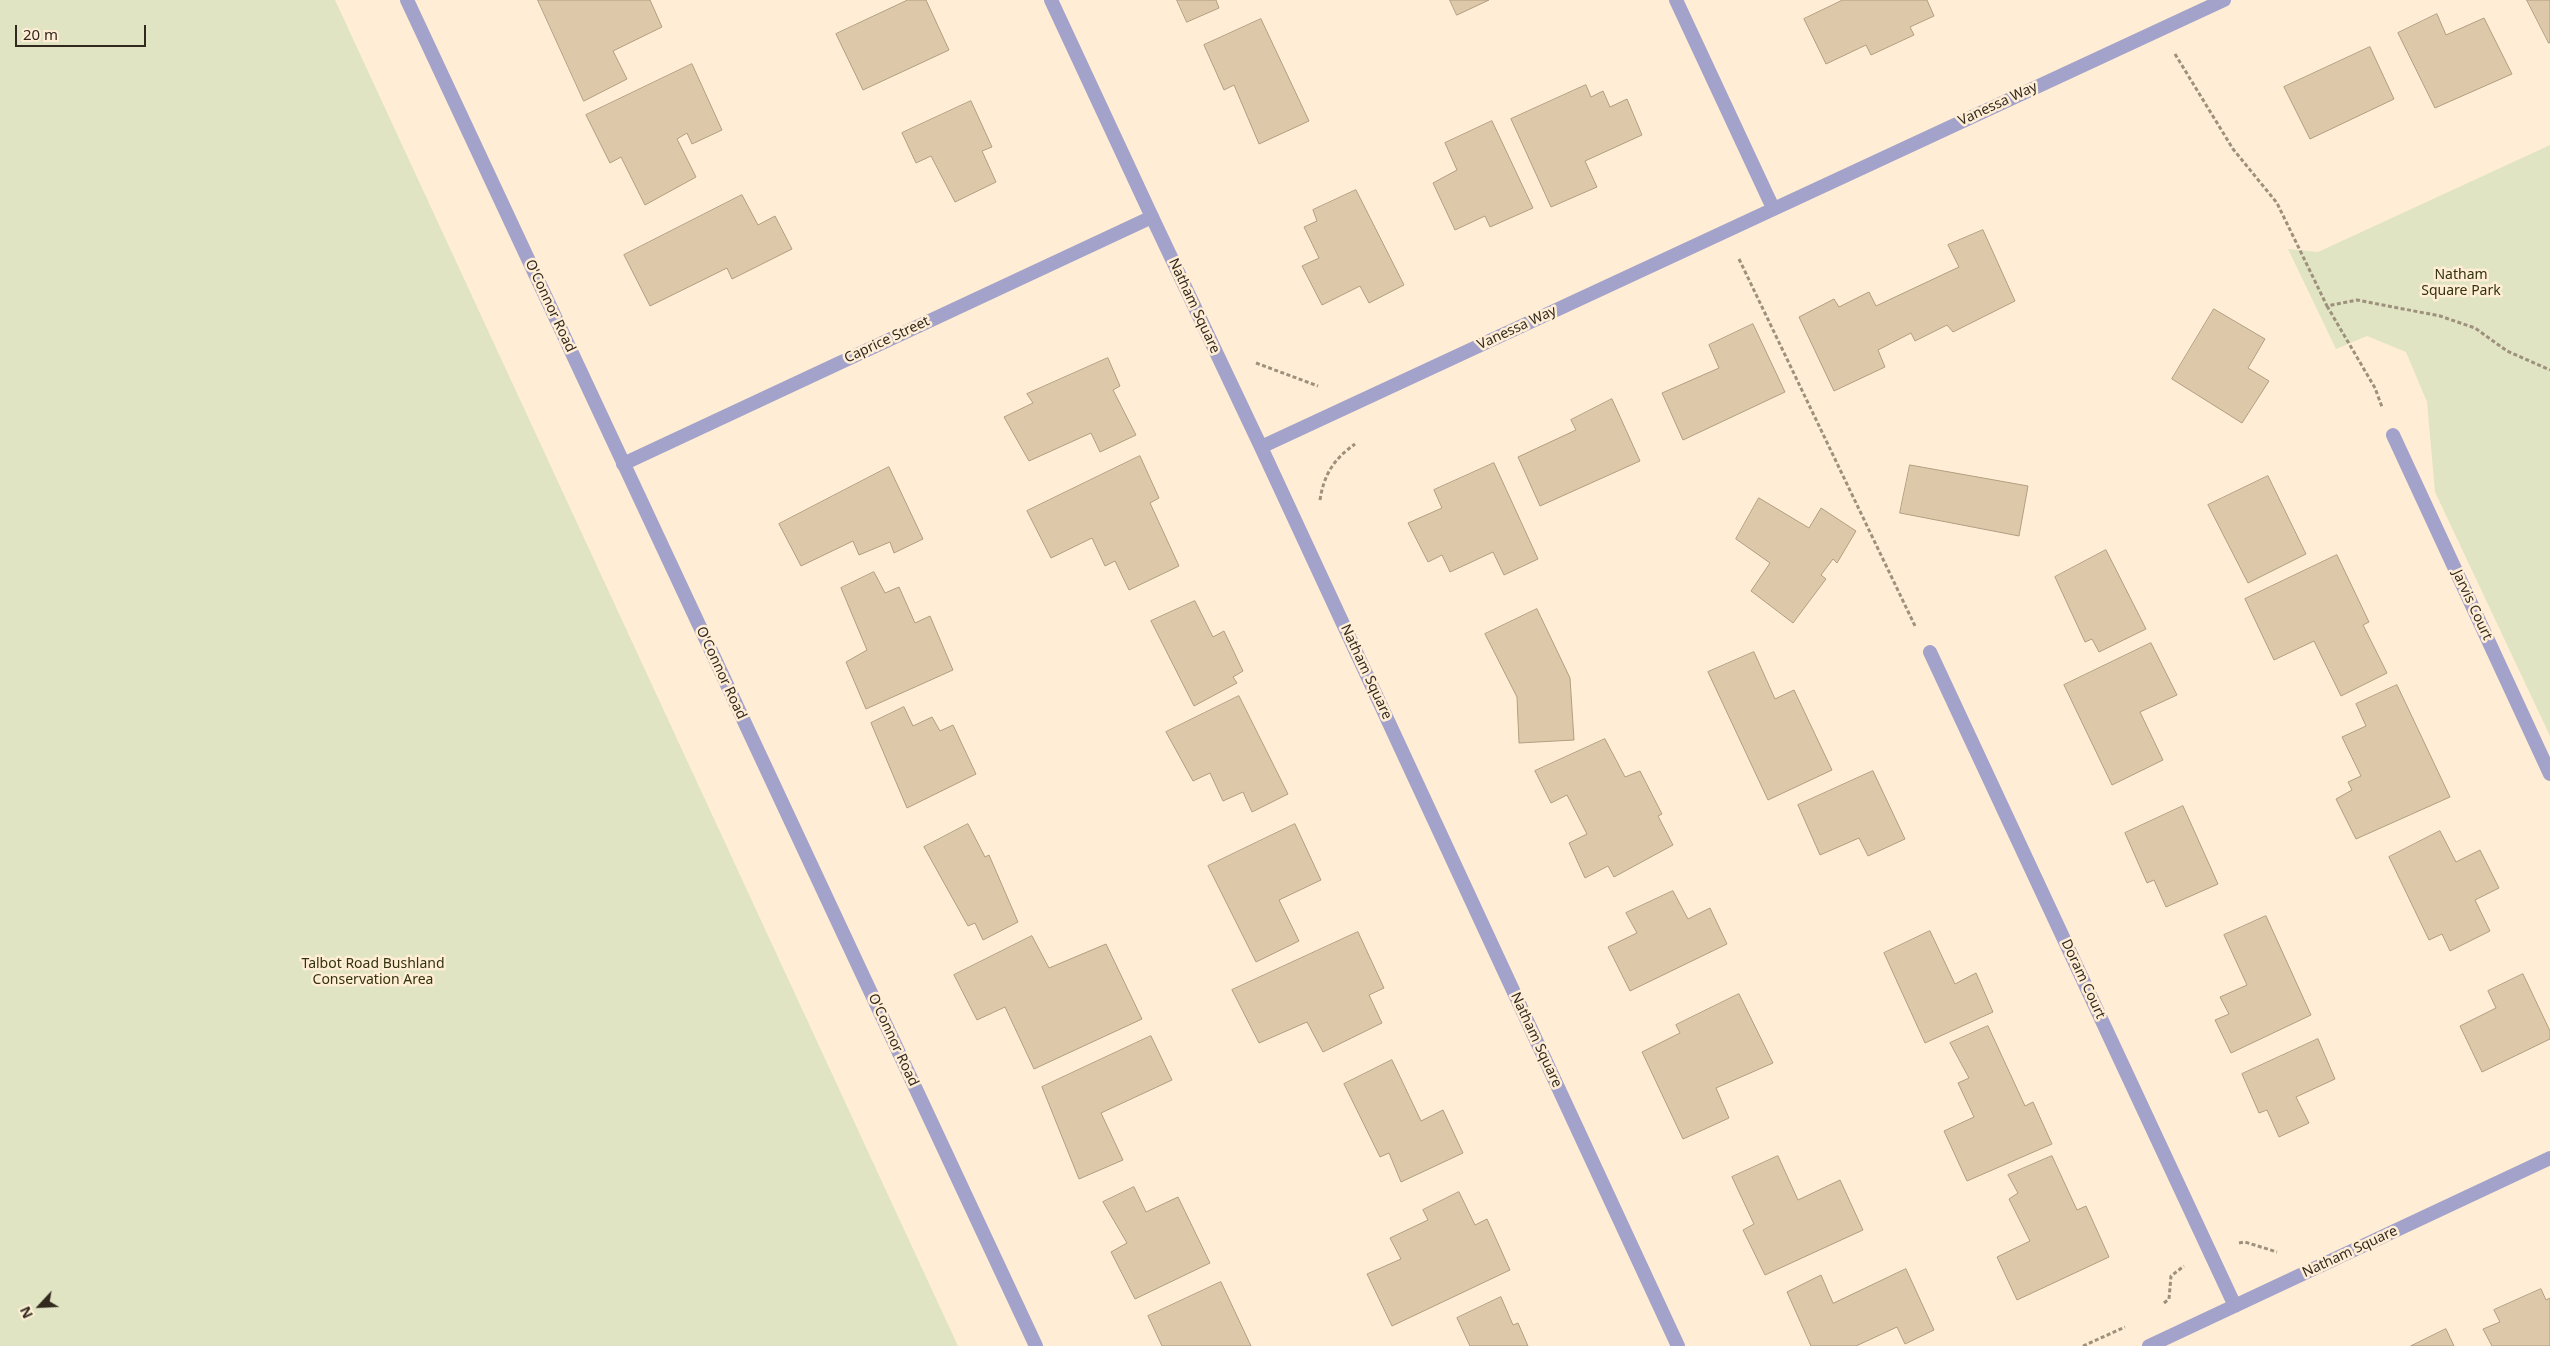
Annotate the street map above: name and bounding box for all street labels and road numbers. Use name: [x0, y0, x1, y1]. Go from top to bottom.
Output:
street label: Vanessa Way: [1956, 78, 2040, 130]
street label: Natham Square: [1165, 256, 1223, 356]
street label: O'Connor Road: [521, 257, 579, 355]
street label: Vanessa Way: [1475, 302, 1559, 354]
street label: Caprice Street: [842, 313, 932, 367]
street label: Jarvis Court: [2448, 567, 2496, 643]
street label: Natham Square: [1337, 622, 1395, 722]
street label: O'Connor Road: [692, 624, 750, 722]
street label: Doram Court: [2057, 937, 2109, 1021]
street label: Natham Square: [1507, 990, 1565, 1090]
street label: O'Connor Road: [864, 991, 922, 1089]
street label: Natham Square: [2300, 1223, 2400, 1281]

